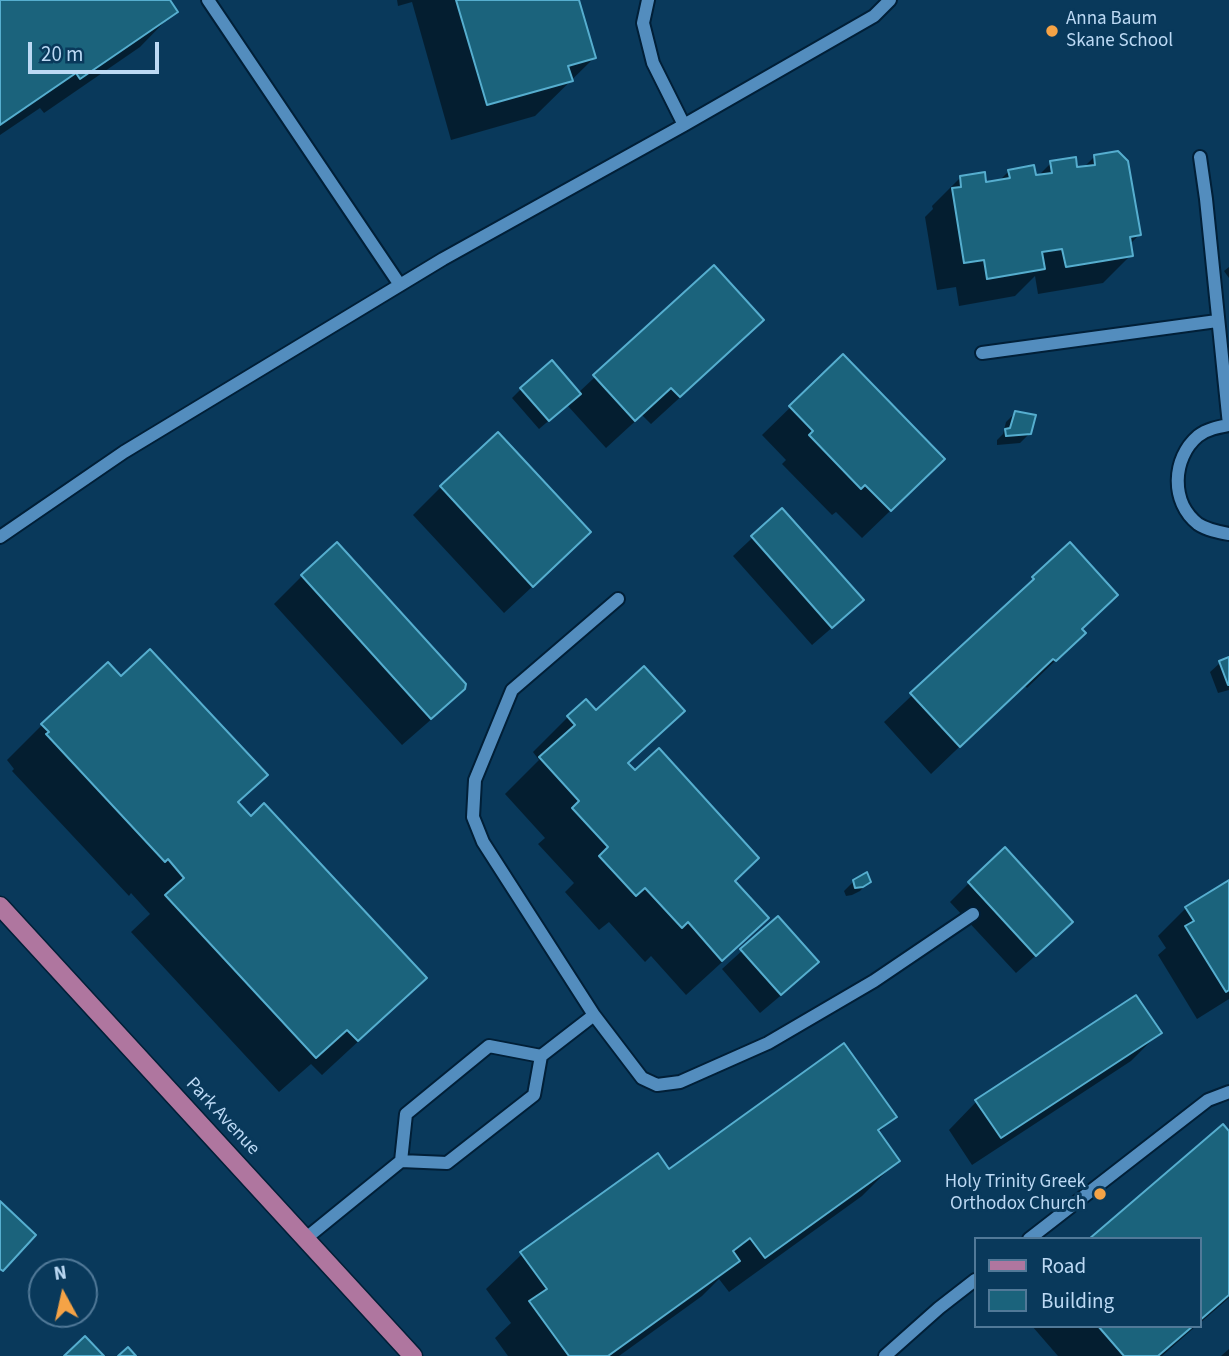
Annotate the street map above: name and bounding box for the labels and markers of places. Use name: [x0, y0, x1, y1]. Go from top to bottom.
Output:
place label: Anna Baum Skane School: [1066, 9, 1173, 53]
marker: Anna Baum Skane School: [1044, 23, 1060, 39]
place label: Holy Trinity Greek Orthodox Church: [945, 1172, 1086, 1216]
marker: Holy Trinity Greek Orthodox Church: [1092, 1186, 1108, 1202]

